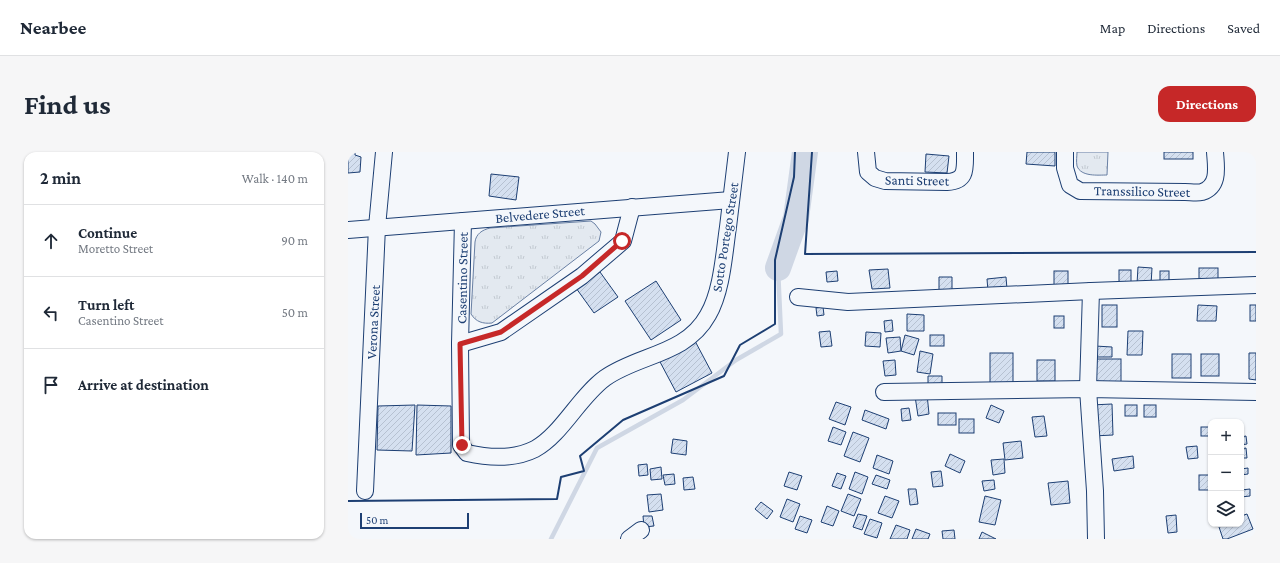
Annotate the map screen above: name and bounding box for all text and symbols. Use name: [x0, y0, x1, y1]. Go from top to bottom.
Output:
text: Nearbee: [20, 17, 86, 38]
text: Map: [1100, 20, 1125, 36]
text: Directions: [1147, 20, 1205, 36]
text: Saved: [1227, 20, 1260, 36]
button: Directions: [1158, 86, 1256, 122]
text: Find us: [24, 89, 111, 120]
text: 2 min: [40, 169, 81, 188]
text: Walk · 140 m: [242, 171, 308, 186]
street label: Santi Street: [885, 171, 950, 189]
street label: Sotto Portego Street: [708, 181, 742, 293]
street label: Transsilico Street: [1094, 182, 1191, 200]
street label: Belvedere Street: [495, 202, 586, 226]
text: Continue: [78, 225, 137, 241]
icon: ahead: [40, 230, 62, 252]
street label: Casentino Street: [453, 231, 471, 324]
route start: [613, 232, 631, 250]
text: 90 m: [281, 233, 308, 248]
text: Moretto Street: [78, 241, 153, 256]
street label: Verona Street: [363, 284, 383, 360]
text: Turn left: [78, 297, 134, 313]
icon: left: [40, 302, 62, 324]
text: 50 m: [282, 305, 308, 320]
text: Casentino Street: [78, 313, 163, 328]
icon: arrive: [40, 374, 62, 396]
text: Arrive at destination: [78, 377, 209, 393]
map controls: [1208, 419, 1244, 527]
button: +: [1208, 419, 1244, 455]
route end: [453, 436, 471, 454]
button: −: [1208, 455, 1244, 491]
button: layers: [1208, 491, 1244, 527]
scale bar: [360, 511, 469, 530]
text: 50 m: [366, 514, 388, 526]

